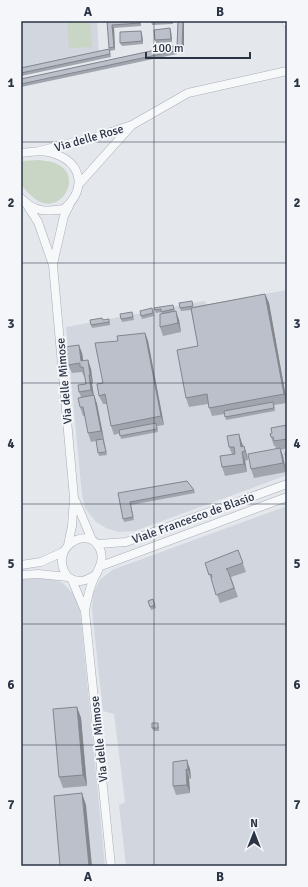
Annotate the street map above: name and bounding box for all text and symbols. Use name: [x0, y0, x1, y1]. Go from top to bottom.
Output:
text: A: [84, 4, 93, 20]
text: B: [216, 4, 224, 20]
scale bar: [146, 34, 250, 60]
text: 100 m: [152, 41, 184, 56]
text: 1: [7, 75, 15, 91]
text: 1: [293, 75, 301, 91]
street label: Via delle Rose: [53, 121, 125, 156]
text: 2: [7, 195, 15, 211]
text: 2: [293, 195, 301, 211]
text: 3: [7, 316, 15, 332]
text: 3: [293, 316, 301, 332]
street label: Via delle Mimose: [53, 337, 76, 425]
text: 4: [7, 436, 15, 452]
text: 4: [293, 436, 301, 452]
street label: Viale Francesco de Blasio: [130, 489, 256, 548]
text: 5: [7, 556, 15, 572]
text: 5: [293, 556, 301, 572]
text: 6: [7, 677, 15, 693]
text: 6: [293, 677, 301, 693]
street label: Via delle Mimose: [88, 695, 111, 783]
text: 7: [7, 797, 15, 813]
text: 7: [293, 797, 301, 813]
north arrow: [234, 813, 274, 853]
text: N: [250, 817, 258, 830]
text: A: [84, 869, 93, 885]
text: B: [216, 869, 224, 885]

